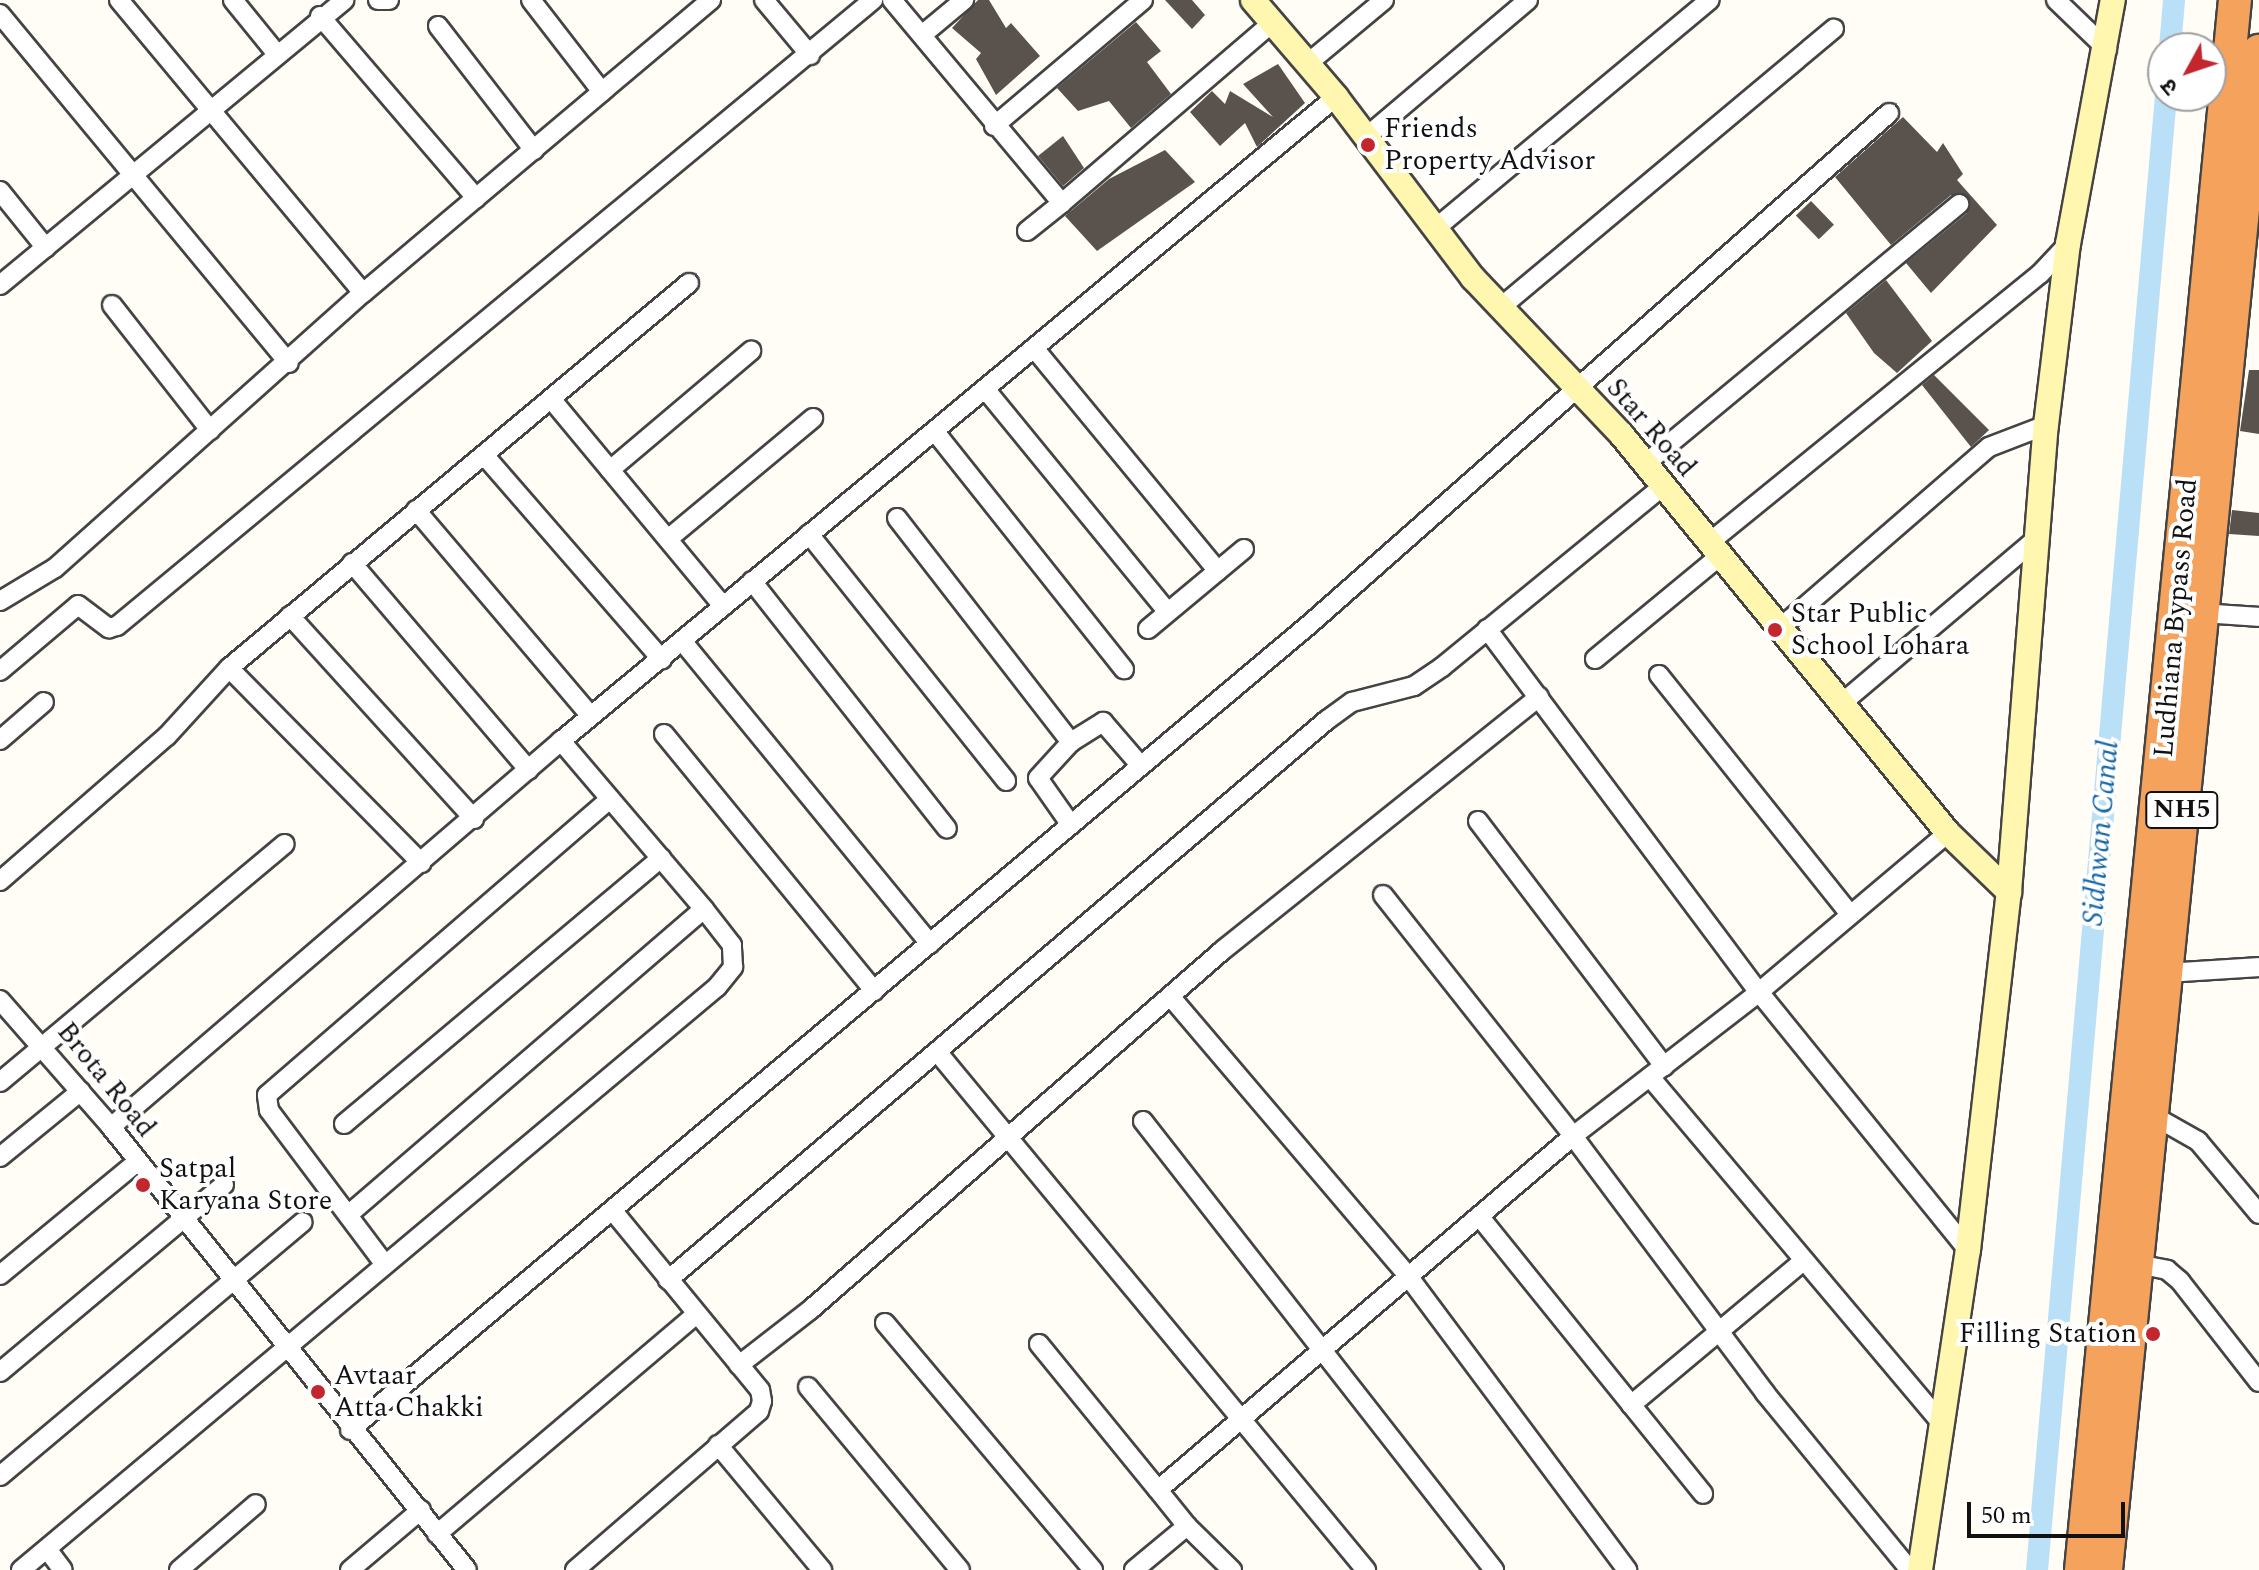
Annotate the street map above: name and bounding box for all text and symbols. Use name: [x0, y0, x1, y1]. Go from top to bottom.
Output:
north arrow: [2147, 32, 2227, 112]
text: उ: [2153, 71, 2187, 102]
place label: Friends Property Advisor: [1384, 112, 1595, 178]
marker: Friends Property Advisor: [1359, 136, 1377, 154]
street label: Star Road: [1599, 372, 1703, 484]
street label: Ludhiana Bypass Road: [2147, 477, 2205, 759]
place label: Star Public School Lohara: [1791, 597, 1969, 663]
marker: Star Public School Lohara: [1766, 621, 1784, 639]
water label: Sidhwan Canal: [2075, 739, 2127, 927]
road number: NH5: [2144, 788, 2220, 832]
street label: Brota Road: [49, 1016, 163, 1144]
place label: Satpal Karyana Store: [159, 1152, 332, 1218]
marker: Satpal Karyana Store: [134, 1176, 152, 1194]
place label: Filling Station: [1959, 1317, 2137, 1351]
marker: Filling Station: [2144, 1325, 2162, 1343]
place label: Avtaar Atta Chakki: [334, 1359, 484, 1425]
marker: Avtaar Atta Chakki: [309, 1383, 327, 1401]
scale bar: [1971, 1486, 2129, 1536]
text: 50 m: [1981, 1498, 2032, 1534]

